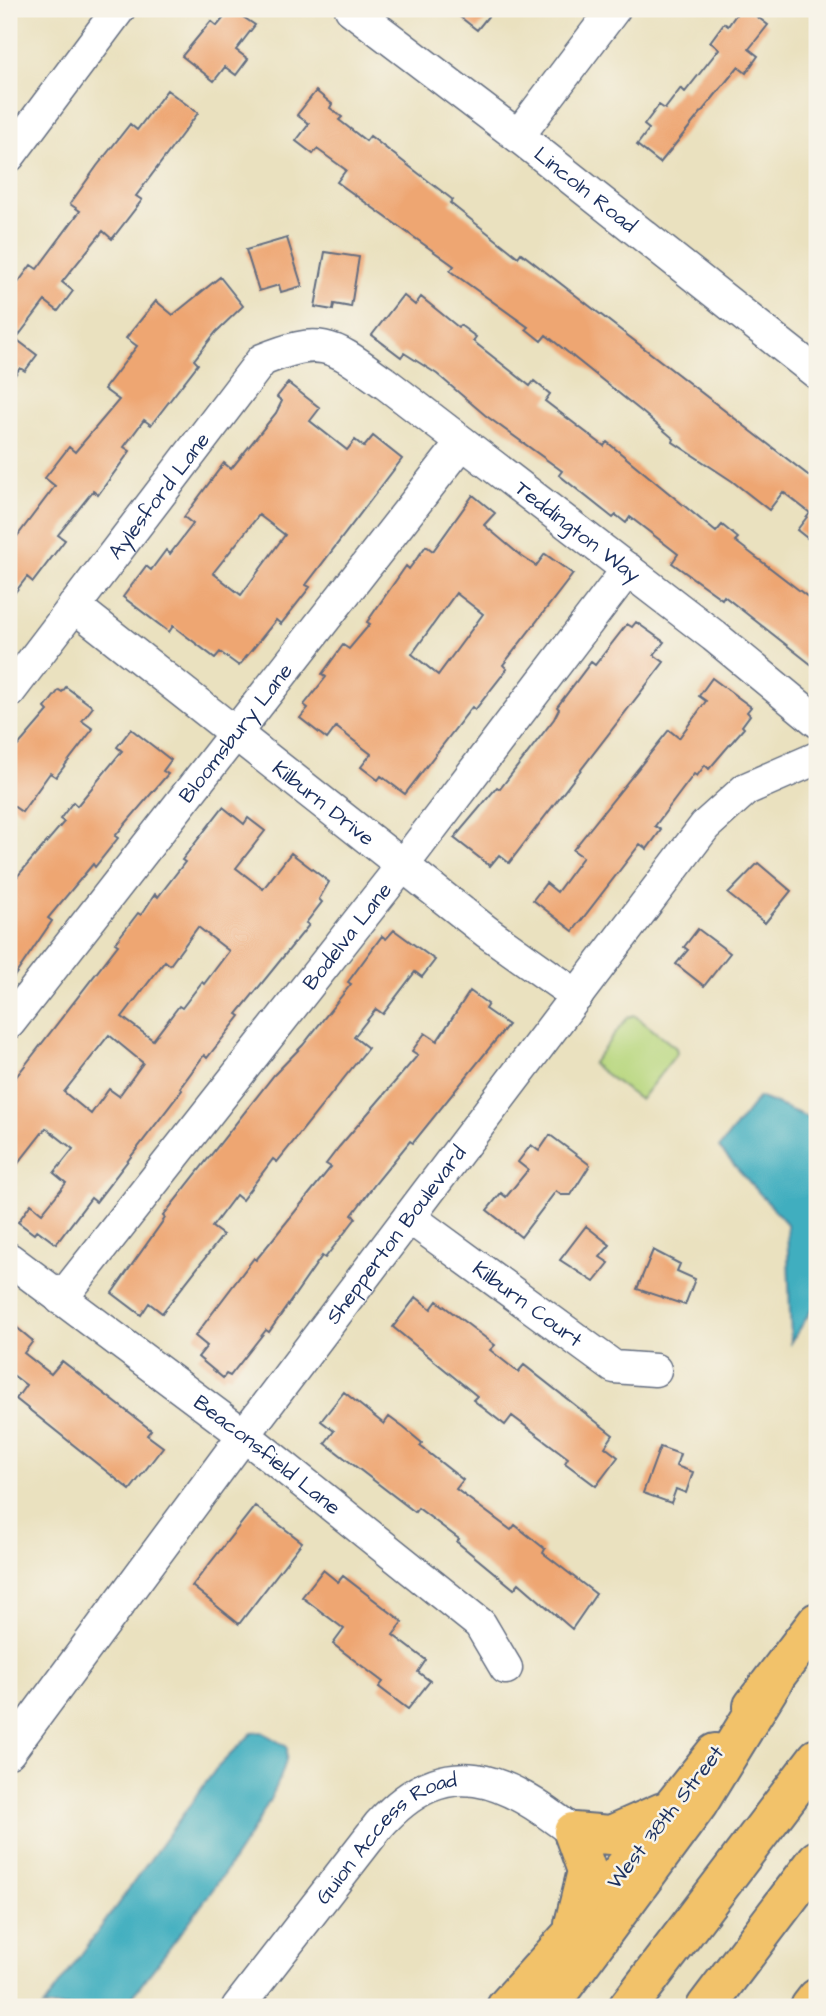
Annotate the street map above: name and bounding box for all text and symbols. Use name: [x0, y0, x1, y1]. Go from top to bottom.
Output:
street label: Lincoln Road: [528, 140, 643, 240]
street label: Aylesford Lane: [101, 426, 217, 565]
street label: Teddington Way: [509, 474, 647, 591]
street label: Bloomsbury Lane: [172, 657, 300, 809]
street label: Kilburn Drive: [266, 754, 381, 853]
street label: Bodelva Lane: [296, 877, 399, 996]
street label: Shepperton Boulevard: [319, 1139, 473, 1330]
street label: Kilburn Court: [466, 1254, 589, 1354]
street label: Beaconsfield Lane: [187, 1388, 347, 1522]
street label: West 38th Street: [600, 1739, 731, 1895]
street label: Guion Access Road: [309, 1765, 459, 1910]

